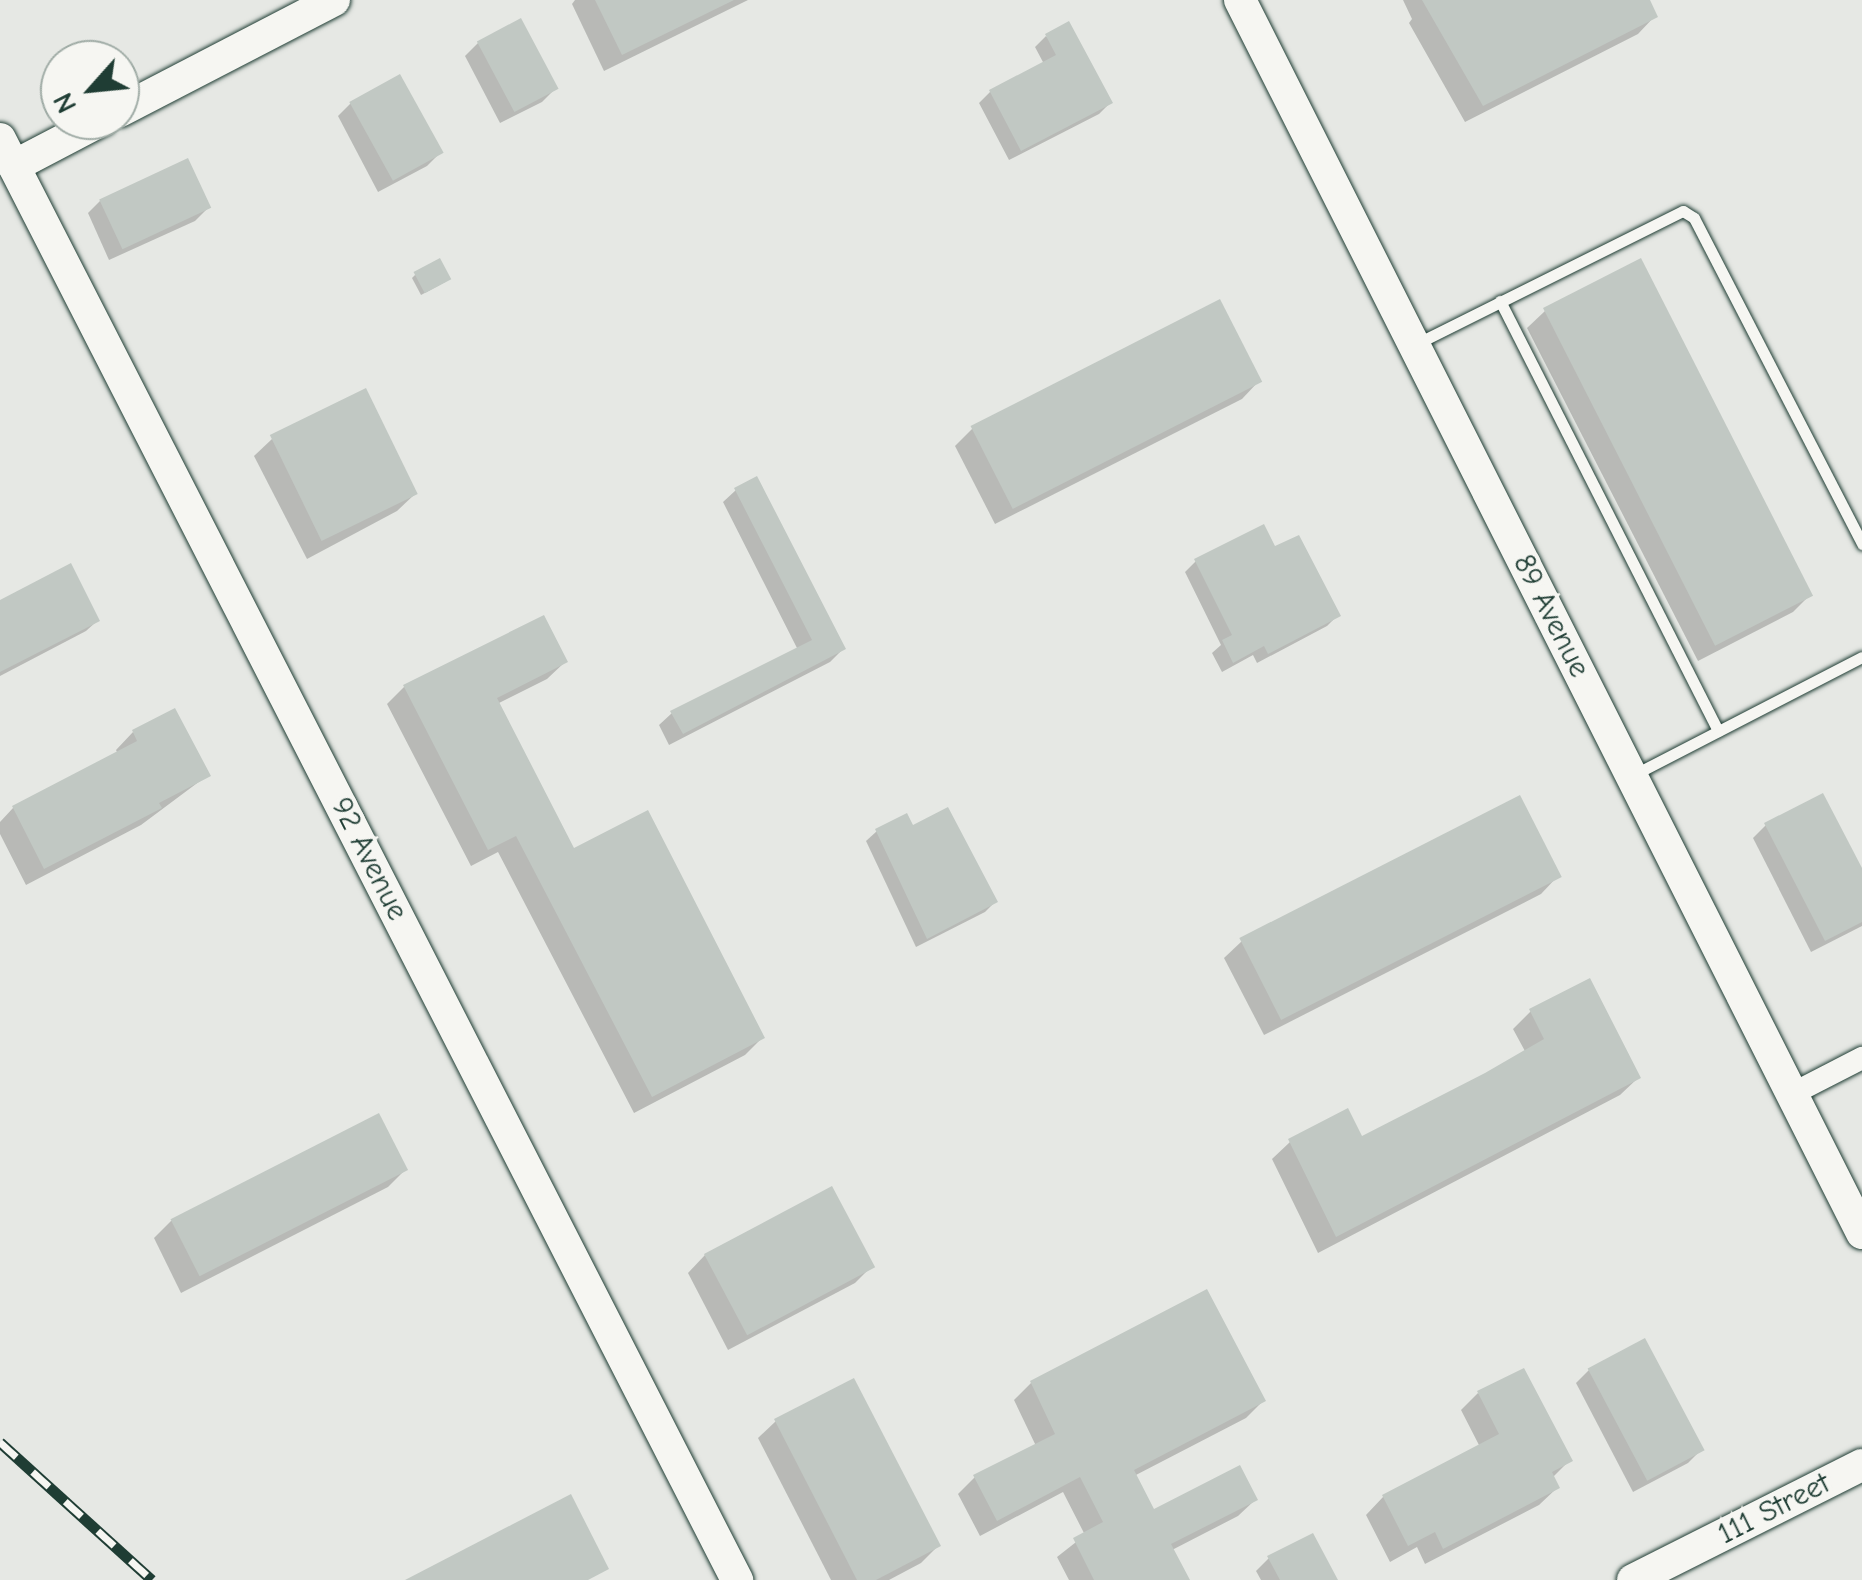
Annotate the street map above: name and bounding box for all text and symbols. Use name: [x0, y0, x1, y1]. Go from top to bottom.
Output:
north arrow: [40, 40, 140, 140]
text: N: [47, 87, 83, 118]
street label: 89 Avenue: [1505, 549, 1597, 683]
street label: 92 Avenue: [323, 792, 415, 926]
street label: 111 Street: [1712, 1466, 1836, 1552]

